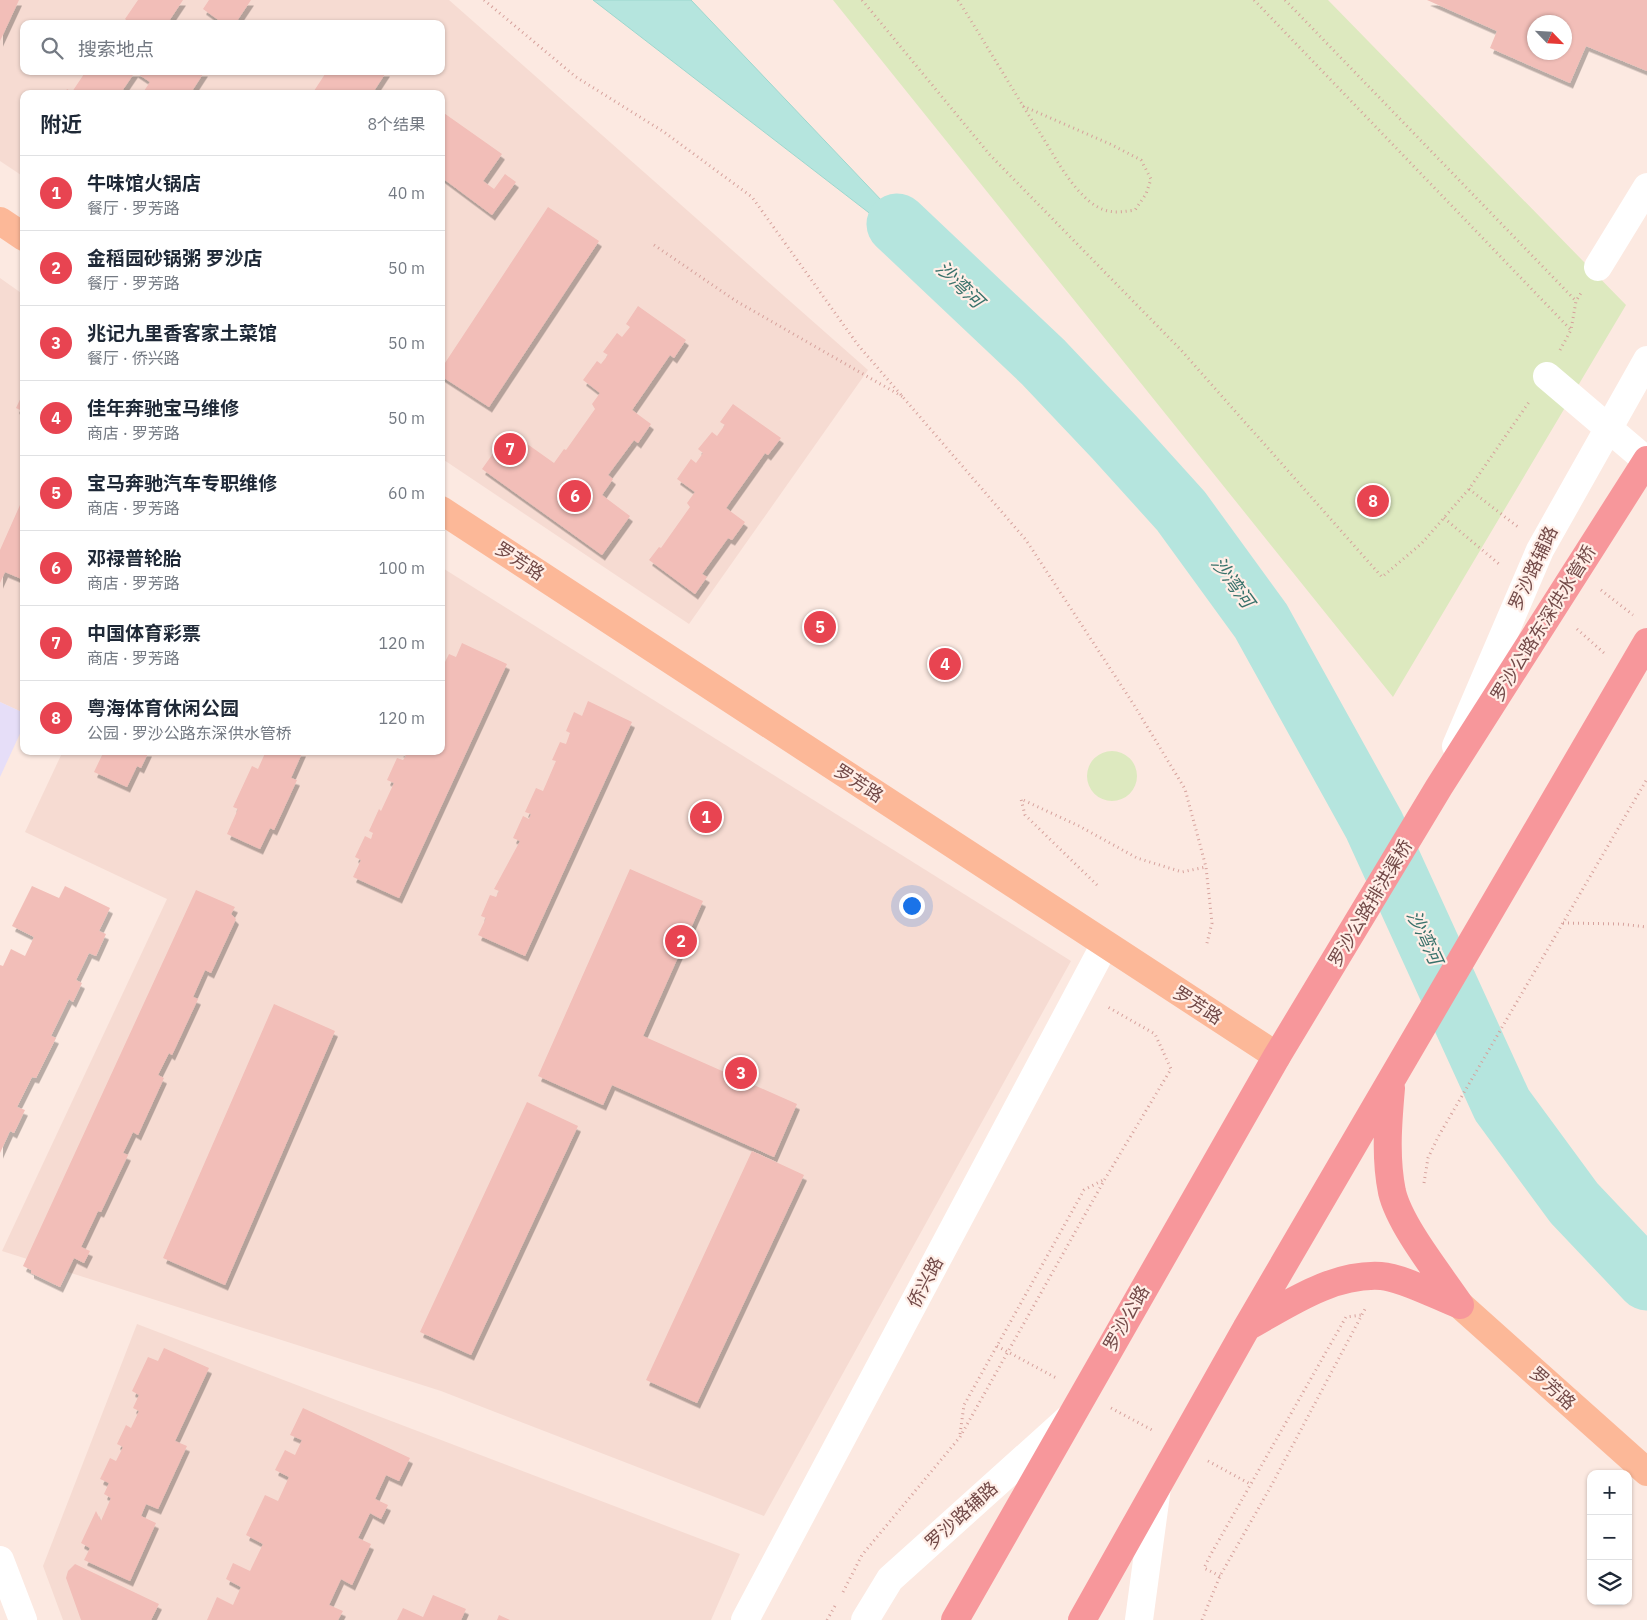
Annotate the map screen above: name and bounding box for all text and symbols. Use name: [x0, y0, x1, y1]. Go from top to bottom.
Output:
north arrow: [1527, 15, 1572, 60]
search box: [20, 20, 445, 75]
icon: search: [38, 34, 66, 62]
text: 搜索地点: [78, 37, 154, 61]
text: 附近: [40, 110, 82, 138]
text: 8个结果: [367, 114, 425, 134]
text: 牛味馆火锅店: [87, 171, 201, 195]
text: 1: [51, 183, 61, 203]
text: 40 m: [388, 183, 425, 203]
text: 餐厅 · 罗芳路: [87, 198, 180, 218]
text: 金稻园砂锅粥 罗沙店: [87, 246, 263, 270]
water label: 沙湾河: [931, 256, 992, 315]
text: 2: [51, 258, 61, 278]
text: 50 m: [388, 258, 425, 278]
text: 餐厅 · 罗芳路: [87, 273, 180, 293]
text: 兆记九里香客家土菜馆: [87, 321, 277, 345]
text: 3: [51, 333, 61, 353]
text: 50 m: [388, 333, 425, 353]
text: 餐厅 · 侨兴路: [87, 348, 180, 368]
text: 佳年奔驰宝马维修: [87, 396, 239, 420]
text: 4: [51, 408, 61, 428]
text: 50 m: [388, 408, 425, 428]
text: 商店 · 罗芳路: [87, 423, 180, 443]
pin: 7: [494, 430, 526, 468]
text: 宝马奔驰汽车专职维修: [87, 471, 277, 495]
pin: 6: [559, 477, 591, 515]
pin: 8: [1357, 482, 1389, 520]
text: 5: [51, 483, 61, 503]
text: 60 m: [388, 483, 425, 503]
text: 商店 · 罗芳路: [87, 498, 180, 518]
street label: 罗沙路辅路: [1504, 522, 1562, 614]
street label: 罗芳路: [491, 537, 549, 585]
street label: 罗沙公路东深供水管桥: [1486, 541, 1600, 705]
text: 邓禄普轮胎: [87, 546, 182, 570]
water label: 沙湾河: [1207, 552, 1262, 615]
text: 6: [51, 558, 61, 578]
text: 100 m: [378, 558, 425, 578]
text: 商店 · 罗芳路: [87, 573, 180, 593]
pin: 5: [804, 608, 836, 646]
text: 中国体育彩票: [87, 621, 201, 645]
text: 7: [51, 633, 61, 653]
text: 120 m: [378, 633, 425, 653]
pin: 4: [929, 645, 961, 683]
text: 商店 · 罗芳路: [87, 648, 180, 668]
text: 粤海体育休闲公园: [87, 696, 239, 720]
text: 8: [51, 708, 61, 728]
text: 120 m: [378, 708, 425, 728]
text: 公园 · 罗沙公路东深供水管桥: [87, 723, 292, 743]
street label: 罗芳路: [830, 759, 888, 807]
pin: 1: [690, 798, 722, 836]
street label: 罗沙公路排洪渠桥: [1323, 835, 1417, 971]
your location: [899, 893, 925, 919]
water label: 沙湾河: [1402, 906, 1450, 972]
pin: 2: [665, 922, 697, 960]
street label: 罗芳路: [1169, 981, 1227, 1029]
pin: 3: [725, 1054, 757, 1092]
street label: 侨兴路: [902, 1253, 948, 1311]
street label: 罗沙公路: [1098, 1281, 1154, 1355]
street label: 罗芳路: [1525, 1361, 1581, 1415]
map controls: [1587, 1470, 1632, 1605]
button: +: [1587, 1470, 1632, 1515]
street label: 罗沙路辅路: [920, 1476, 1002, 1554]
button: −: [1587, 1515, 1632, 1560]
button: layers: [1587, 1560, 1632, 1605]

